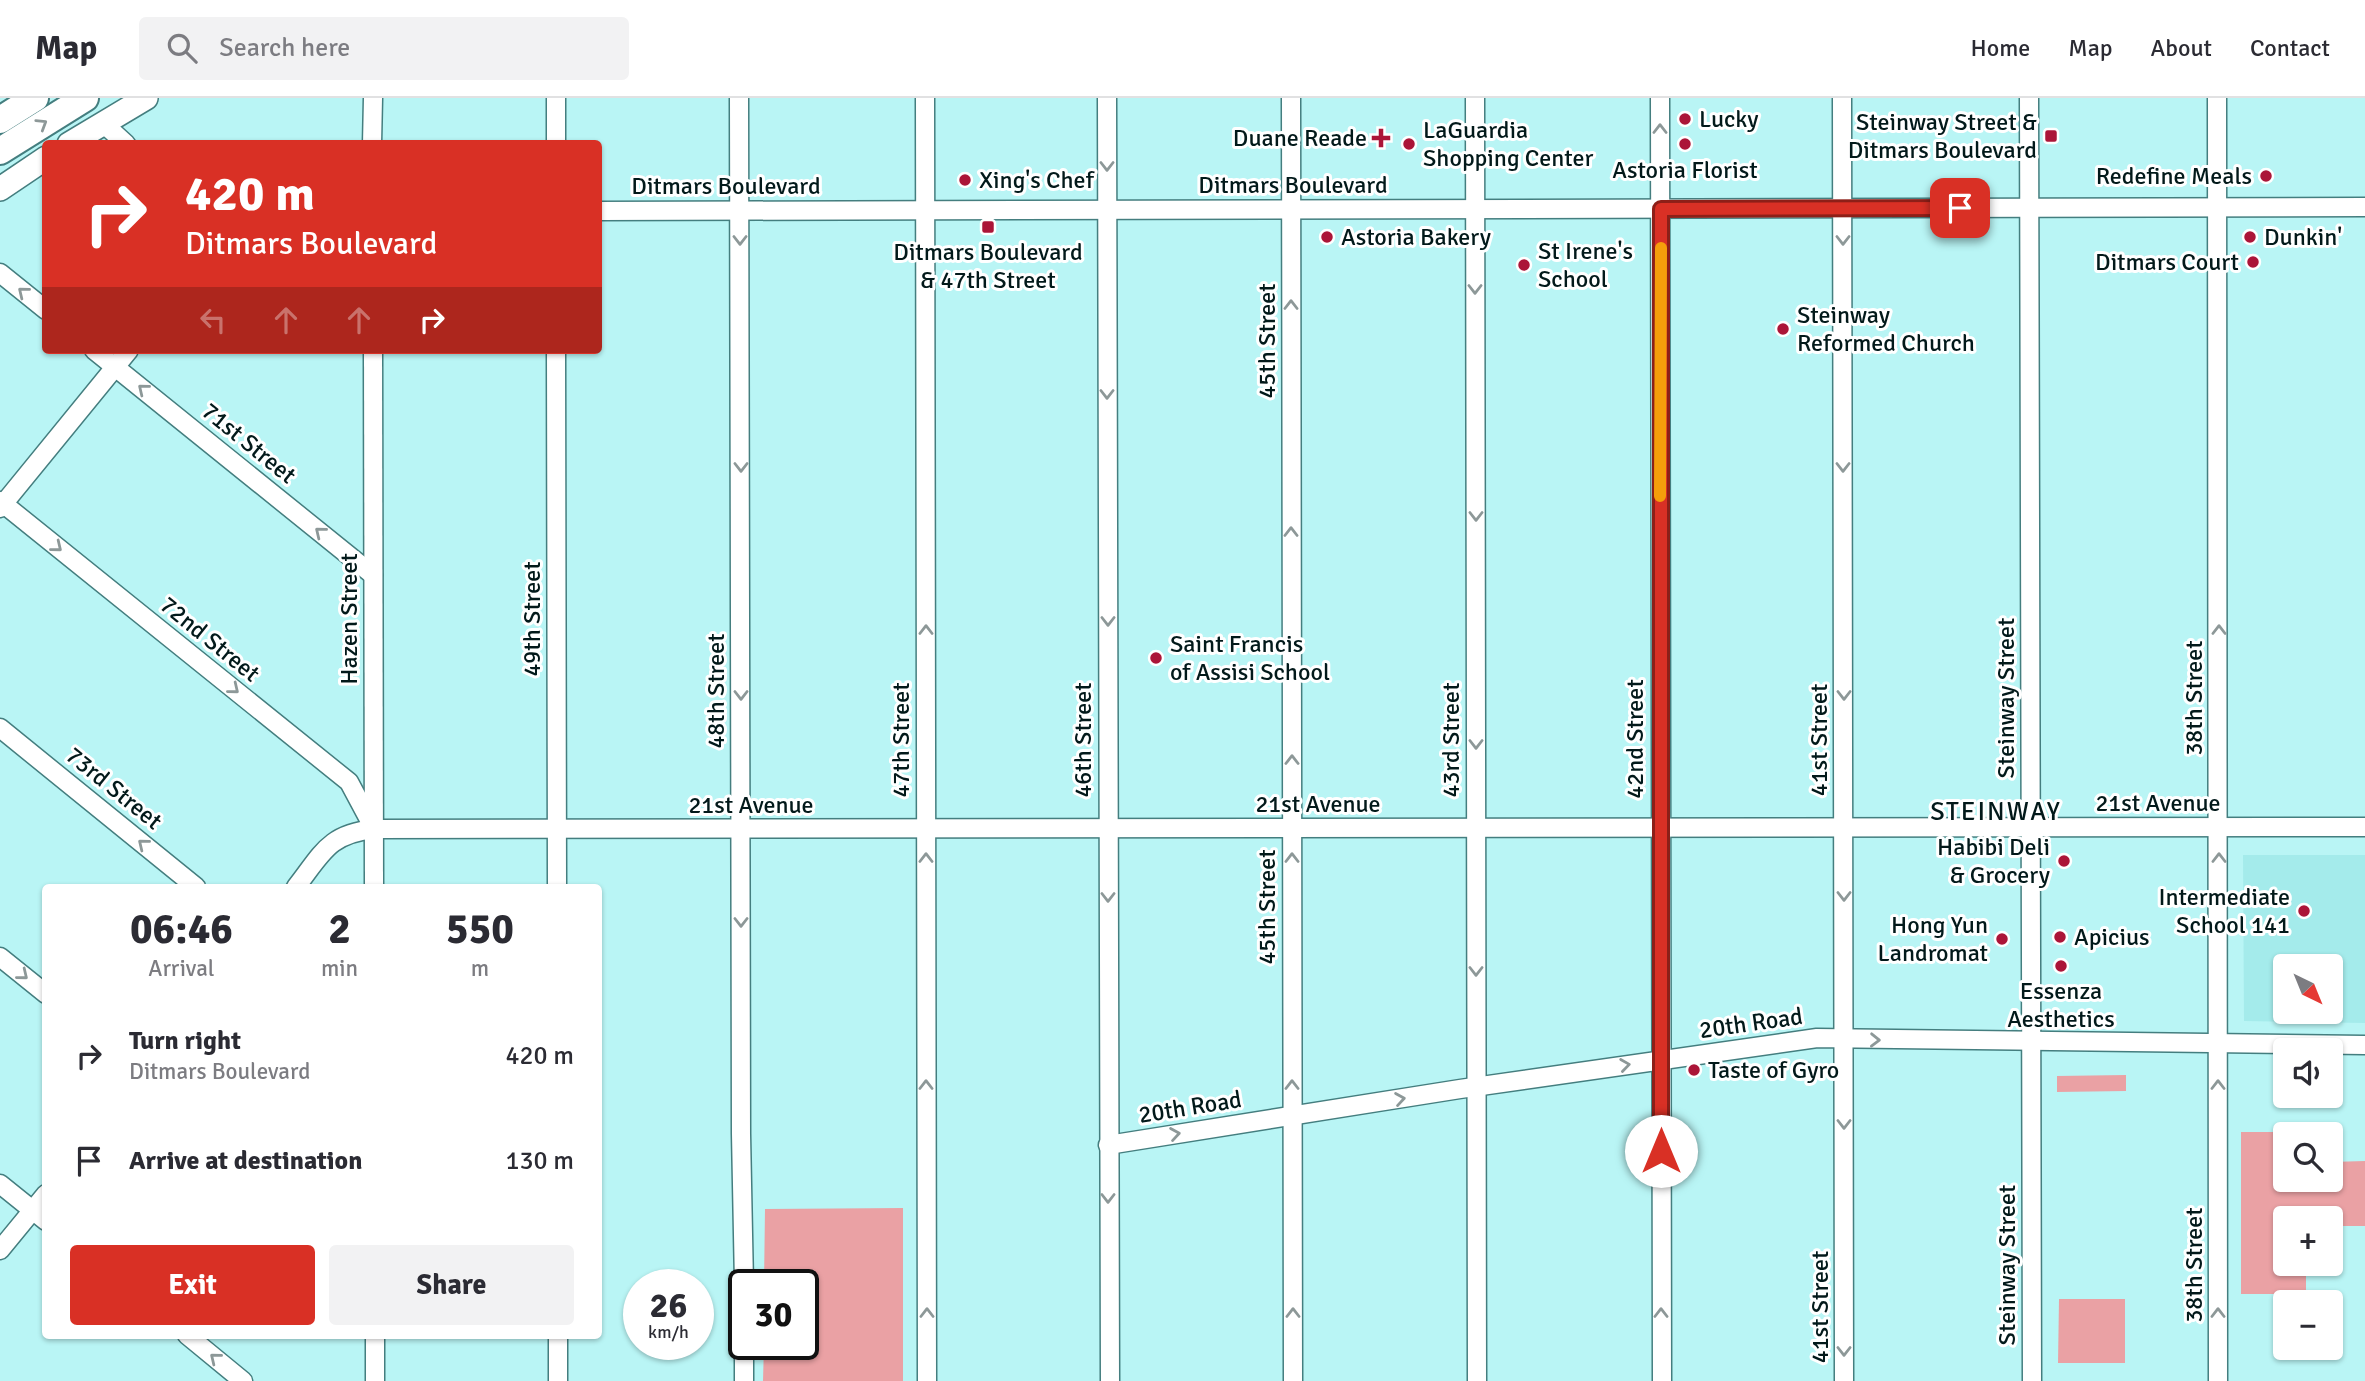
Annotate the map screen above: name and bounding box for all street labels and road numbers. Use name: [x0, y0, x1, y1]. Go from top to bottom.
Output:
street label: Ditmars Boulevard: [1198, 170, 1388, 200]
street label: Ditmars Boulevard: [631, 171, 821, 201]
street label: 45th Street: [1252, 283, 1282, 399]
street label: 71st Street: [196, 396, 302, 490]
street label: Hazen Street: [334, 553, 364, 685]
street label: 49th Street: [517, 561, 547, 677]
street label: 72nd Street: [154, 590, 266, 688]
street label: Steinway Street: [1991, 618, 2021, 778]
street label: 48th Street: [701, 633, 731, 749]
street label: 38th Street: [2179, 640, 2209, 756]
street label: 42nd Street: [1620, 679, 1650, 799]
street label: 47th Street: [886, 682, 916, 798]
street label: 46th Street: [1068, 682, 1098, 798]
street label: 43rd Street: [1436, 682, 1466, 798]
street label: 41st Street: [1804, 684, 1834, 796]
street label: 73rd Street: [60, 740, 168, 836]
street label: 21st Avenue: [2095, 788, 2221, 818]
street label: 21st Avenue: [1255, 789, 1381, 819]
street label: 21st Avenue: [688, 790, 814, 820]
street label: 45th Street: [1252, 849, 1282, 965]
street label: 20th Road: [1697, 1001, 1805, 1045]
street label: 20th Road: [1136, 1084, 1244, 1130]
street label: Steinway Street: [1992, 1185, 2022, 1345]
street label: 38th Street: [2179, 1207, 2209, 1323]
street label: 41st Street: [1805, 1251, 1835, 1363]

